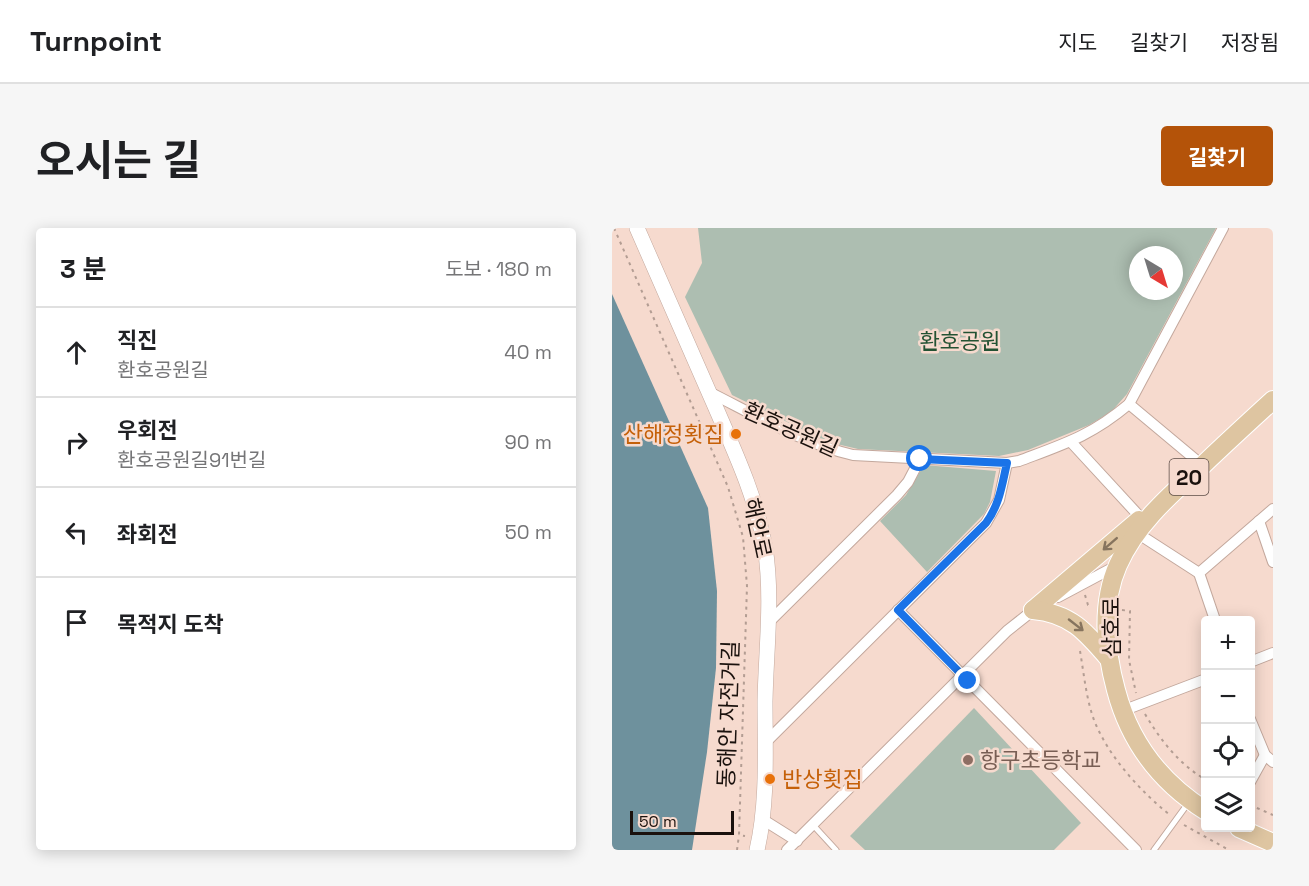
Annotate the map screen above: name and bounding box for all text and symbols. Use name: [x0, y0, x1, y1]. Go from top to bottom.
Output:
text: Turnpoint: [30, 23, 162, 59]
text: 지도: [1058, 29, 1097, 56]
text: 길찾기: [1130, 29, 1188, 56]
text: 저장됨: [1221, 29, 1279, 56]
button: 길찾기: [1161, 126, 1273, 186]
text: 오시는 길: [36, 134, 201, 187]
north arrow: [1129, 246, 1183, 300]
text: 3 분: [60, 252, 106, 286]
text: 도보 · 180 m: [445, 256, 552, 282]
text: 직진: [117, 326, 157, 354]
park label: 환호공원: [920, 327, 1000, 355]
icon: ahead: [60, 336, 93, 369]
text: 40 m: [504, 339, 552, 365]
text: 환호공원길: [117, 357, 209, 383]
street label: 환호공원길: [739, 396, 843, 462]
text: 우회전: [117, 416, 178, 444]
place label: 산해정횟집: [623, 420, 724, 448]
icon: right: [60, 426, 93, 459]
marker: 산해정횟집: [729, 427, 743, 441]
text: 90 m: [505, 429, 552, 455]
route start: [906, 445, 932, 471]
text: 환호공원길91번길: [117, 447, 266, 473]
road number: 20: [1170, 459, 1208, 495]
street label: 해안로: [738, 495, 778, 561]
icon: left: [60, 516, 93, 549]
text: 50 m: [505, 519, 552, 545]
text: 좌회전: [117, 520, 178, 548]
one-way arrow: [1103, 537, 1118, 551]
street label: 삼호로: [1097, 597, 1125, 657]
icon: arrive: [60, 606, 93, 639]
text: 목적지 도착: [117, 610, 224, 638]
map controls: [1201, 616, 1255, 832]
button: +: [1201, 616, 1255, 670]
one-way arrow: [1068, 619, 1084, 632]
street label: 동해안 자전거길: [711, 640, 745, 788]
route end: [954, 667, 980, 693]
button: −: [1201, 670, 1255, 724]
button: locate: [1201, 724, 1255, 778]
place label: 항구초등학교: [980, 746, 1101, 774]
marker: 항구초등학교: [961, 753, 975, 767]
place label: 반상횟집: [782, 765, 863, 793]
marker: 반상횟집: [763, 772, 777, 786]
button: layers: [1201, 778, 1255, 832]
scale bar: [630, 808, 734, 836]
text: 50 m: [639, 811, 677, 832]

